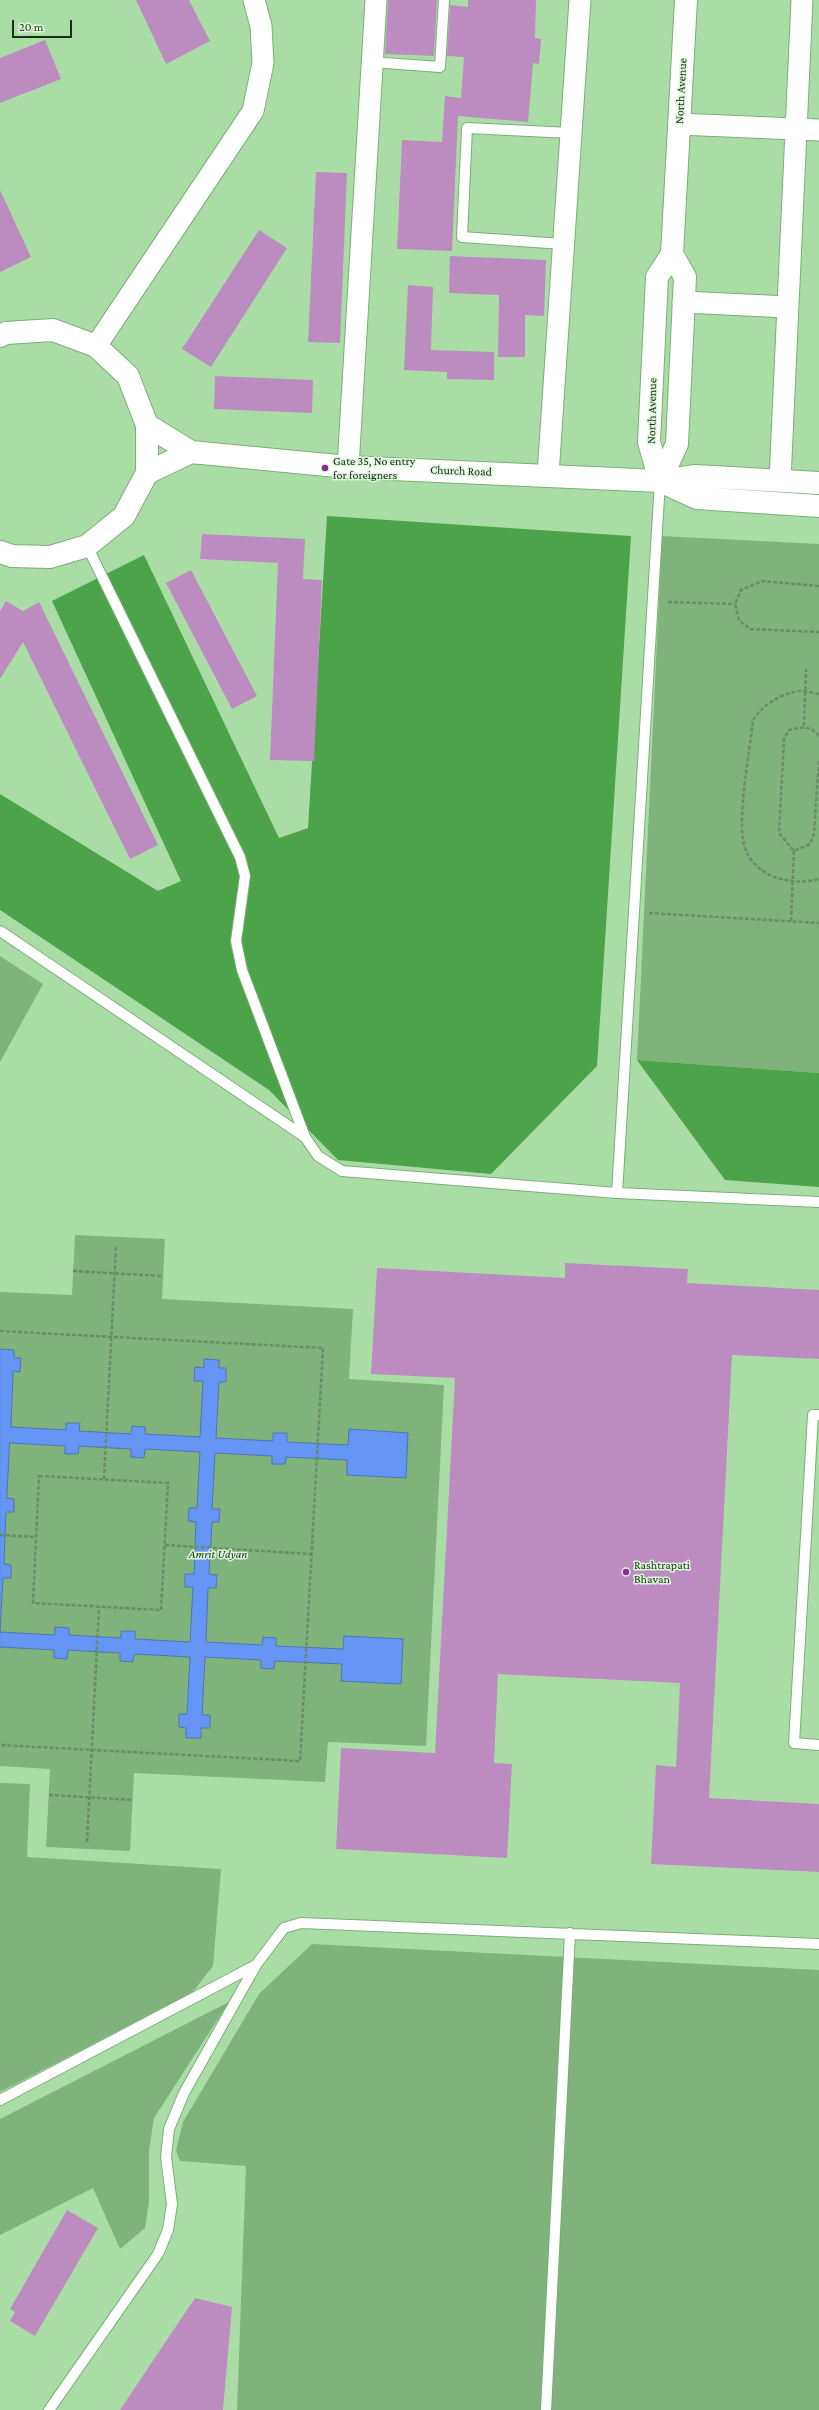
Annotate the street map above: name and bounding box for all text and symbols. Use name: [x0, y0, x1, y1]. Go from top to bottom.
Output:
scale bar: [14, 12, 74, 38]
text: 20 m: [19, 20, 43, 34]
street label: North Avenue: [672, 58, 690, 124]
street label: North Avenue: [644, 378, 660, 444]
place label: Gate 35, No entry for foreigners: [333, 454, 415, 482]
marker: Gate 35, No entry for foreigners: [320, 463, 330, 473]
street label: Church Road: [430, 463, 492, 479]
park label: Amrit Udyan: [189, 1547, 247, 1561]
place label: Rashtrapati Bhavan: [634, 1558, 690, 1586]
marker: Rashtrapati Bhavan: [621, 1567, 631, 1577]

